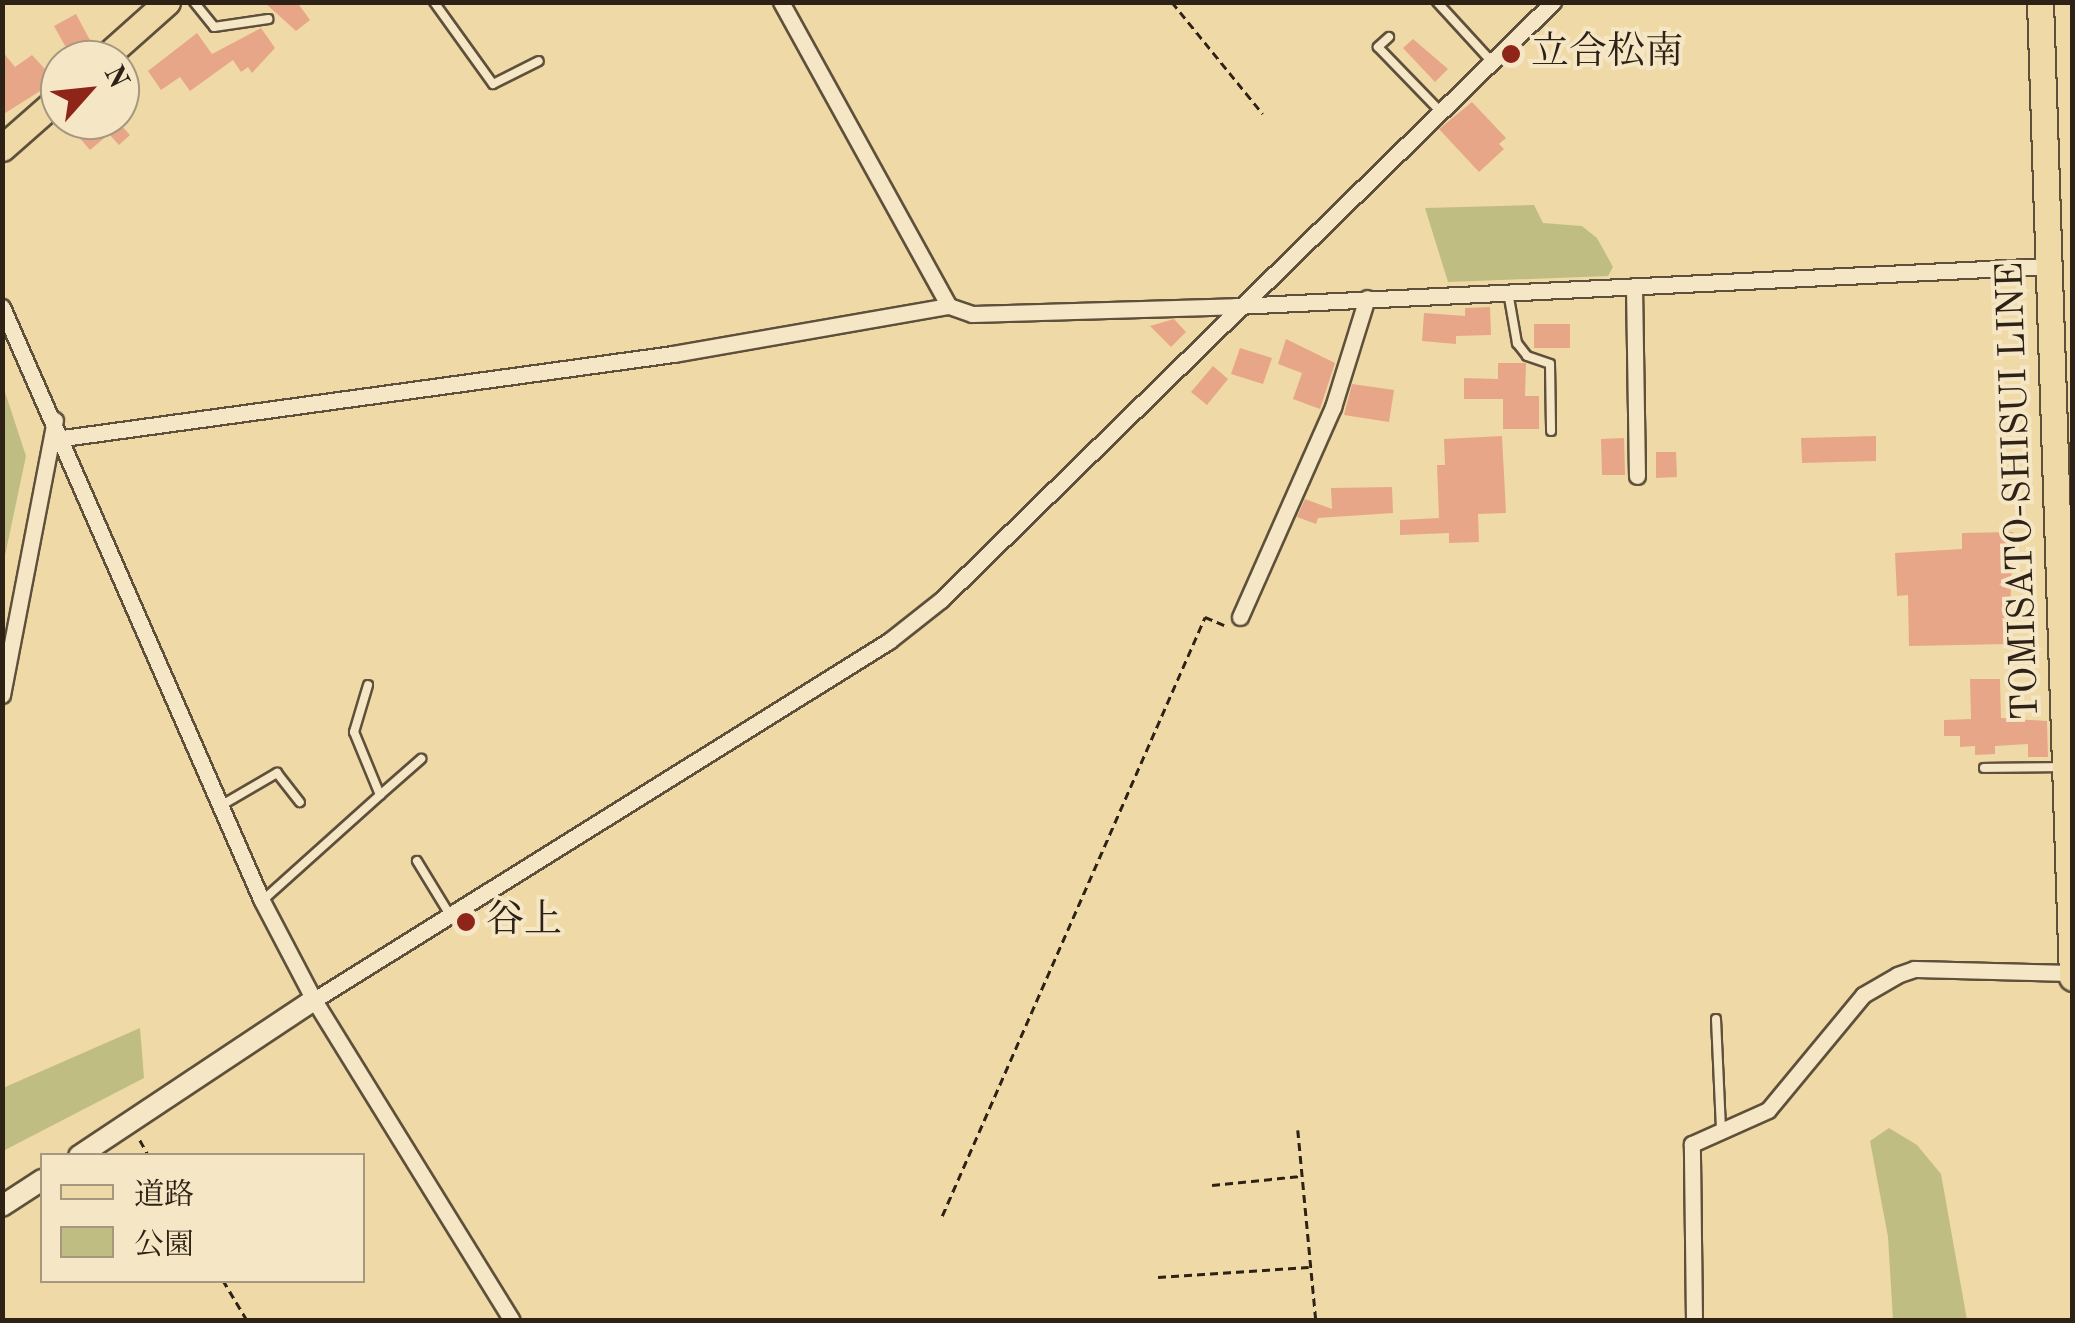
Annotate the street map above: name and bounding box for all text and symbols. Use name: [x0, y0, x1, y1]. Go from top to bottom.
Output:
place label: 立合松南: [1531, 31, 1683, 77]
north arrow: [40, 40, 140, 140]
marker: 立合松南: [1500, 43, 1522, 65]
text: N: [98, 61, 132, 93]
street label: TOMISATO-SHISUI LINE: [1989, 261, 2051, 721]
place label: 谷上: [486, 899, 562, 945]
marker: 谷上: [455, 911, 477, 933]
legend: [40, 1153, 365, 1283]
text: 道路: [134, 1181, 194, 1211]
text: 公園: [134, 1231, 194, 1261]

